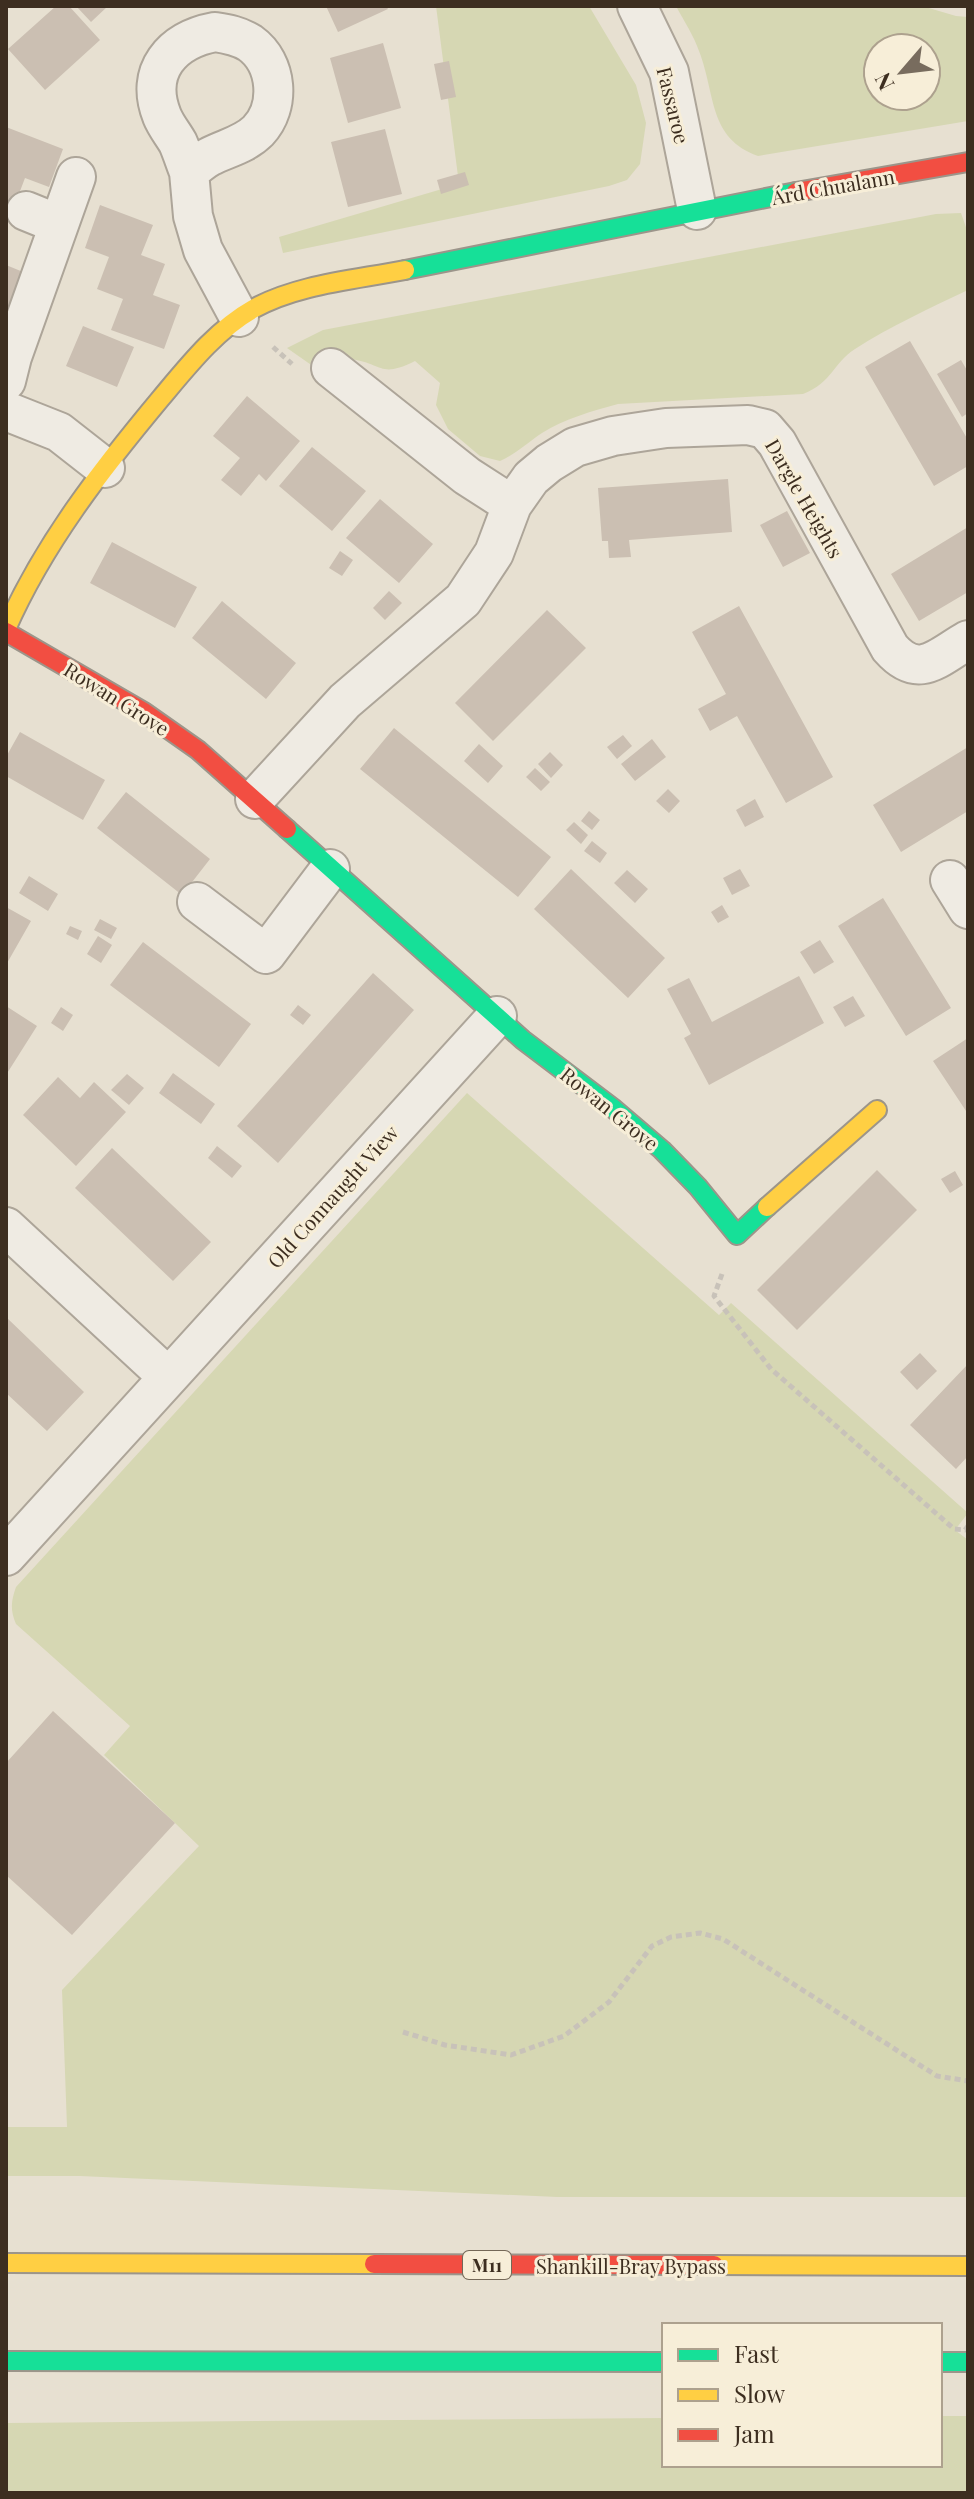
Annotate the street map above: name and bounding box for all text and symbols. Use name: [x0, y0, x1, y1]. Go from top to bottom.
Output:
north arrow: [862, 32, 942, 112]
street label: Fassaroe: [651, 64, 697, 146]
text: N: [866, 68, 900, 96]
street label: Árd Chualann: [768, 162, 897, 210]
street label: Dargle Heights: [760, 433, 850, 563]
street label: Rowan Grove: [59, 655, 175, 741]
street label: Rowan Grove: [555, 1060, 665, 1156]
street label: Old Connaught View: [261, 1118, 404, 1273]
road number: M11: [463, 2251, 511, 2279]
street label: Shankill-Bray Bypass: [536, 2252, 726, 2279]
legend: [662, 2323, 942, 2467]
text: Fast: [734, 2337, 779, 2369]
text: Slow: [734, 2377, 786, 2409]
text: Jam: [733, 2417, 775, 2449]

